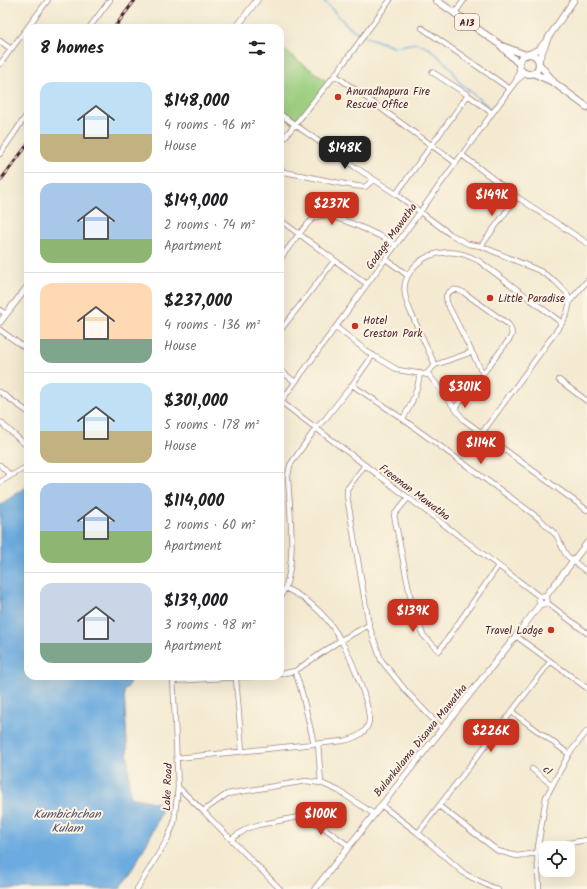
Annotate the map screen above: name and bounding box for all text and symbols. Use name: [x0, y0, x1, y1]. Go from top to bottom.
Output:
road number: A13: [455, 14, 479, 30]
text: 8 homes: [40, 35, 104, 62]
icon: filters: [246, 37, 268, 59]
place label: Anuradhapura Fire Rescue Office: [346, 83, 430, 114]
text: $148,000: [164, 88, 229, 115]
marker: Anuradhapura Fire Rescue Office: [333, 92, 343, 102]
icon: home: [72, 98, 120, 146]
text: 4 rooms · 96 m²: [164, 115, 255, 136]
text: House: [164, 136, 196, 157]
pin: $148K: [317, 136, 373, 170]
text: $148K: [328, 138, 362, 159]
pin: $149K: [464, 183, 520, 217]
text: $149K: [475, 185, 509, 206]
text: $149,000: [164, 188, 228, 215]
pin: $237K: [304, 192, 360, 226]
text: $237K: [314, 194, 350, 215]
icon: home: [72, 199, 120, 247]
street label: Godage Mawatha: [361, 199, 422, 274]
text: 2 rooms · 74 m²: [164, 215, 255, 236]
text: Apartment: [164, 236, 222, 257]
text: $237,000: [164, 288, 232, 315]
place label: Little Paradise: [498, 290, 565, 308]
marker: Little Paradise: [485, 293, 495, 303]
icon: home: [72, 299, 120, 347]
place label: Hotel Creston Park: [363, 312, 423, 343]
text: 4 rooms · 136 m²: [164, 315, 260, 336]
marker: Hotel Creston Park: [350, 321, 360, 331]
text: House: [164, 336, 196, 357]
pin: $301K: [437, 375, 493, 409]
text: $301K: [448, 377, 482, 398]
text: $301,000: [164, 388, 228, 415]
icon: home: [72, 399, 120, 447]
text: 5 rooms · 178 m²: [164, 415, 259, 436]
pin: $114K: [453, 431, 509, 465]
text: $114K: [466, 433, 496, 454]
text: House: [164, 436, 196, 457]
street label: Freeman Mawatha: [375, 460, 454, 526]
text: $114,000: [164, 488, 224, 515]
icon: home: [72, 499, 120, 547]
text: 2 rooms · 60 m²: [164, 515, 256, 536]
text: Apartment: [164, 536, 222, 557]
text: $139,000: [164, 588, 228, 615]
icon: home: [72, 599, 120, 647]
pin: $139K: [385, 599, 441, 633]
text: $139K: [396, 601, 430, 622]
text: 3 rooms · 98 m²: [164, 615, 256, 636]
place label: Travel Lodge: [485, 622, 543, 640]
marker: Travel Lodge: [546, 625, 556, 635]
text: Apartment: [164, 636, 222, 657]
street label: Bulankulama Disawa Mawatha: [369, 680, 472, 801]
pin: $226K: [463, 719, 519, 753]
text: $226K: [472, 721, 510, 742]
street label: c1: [539, 761, 556, 780]
street label: Lake Road: [158, 762, 178, 811]
pin: $100K: [293, 802, 349, 836]
text: $100K: [305, 804, 337, 825]
water label: Kumbichchan Kulam: [33, 805, 102, 838]
map controls: [539, 841, 575, 877]
button: locate: [539, 841, 575, 877]

